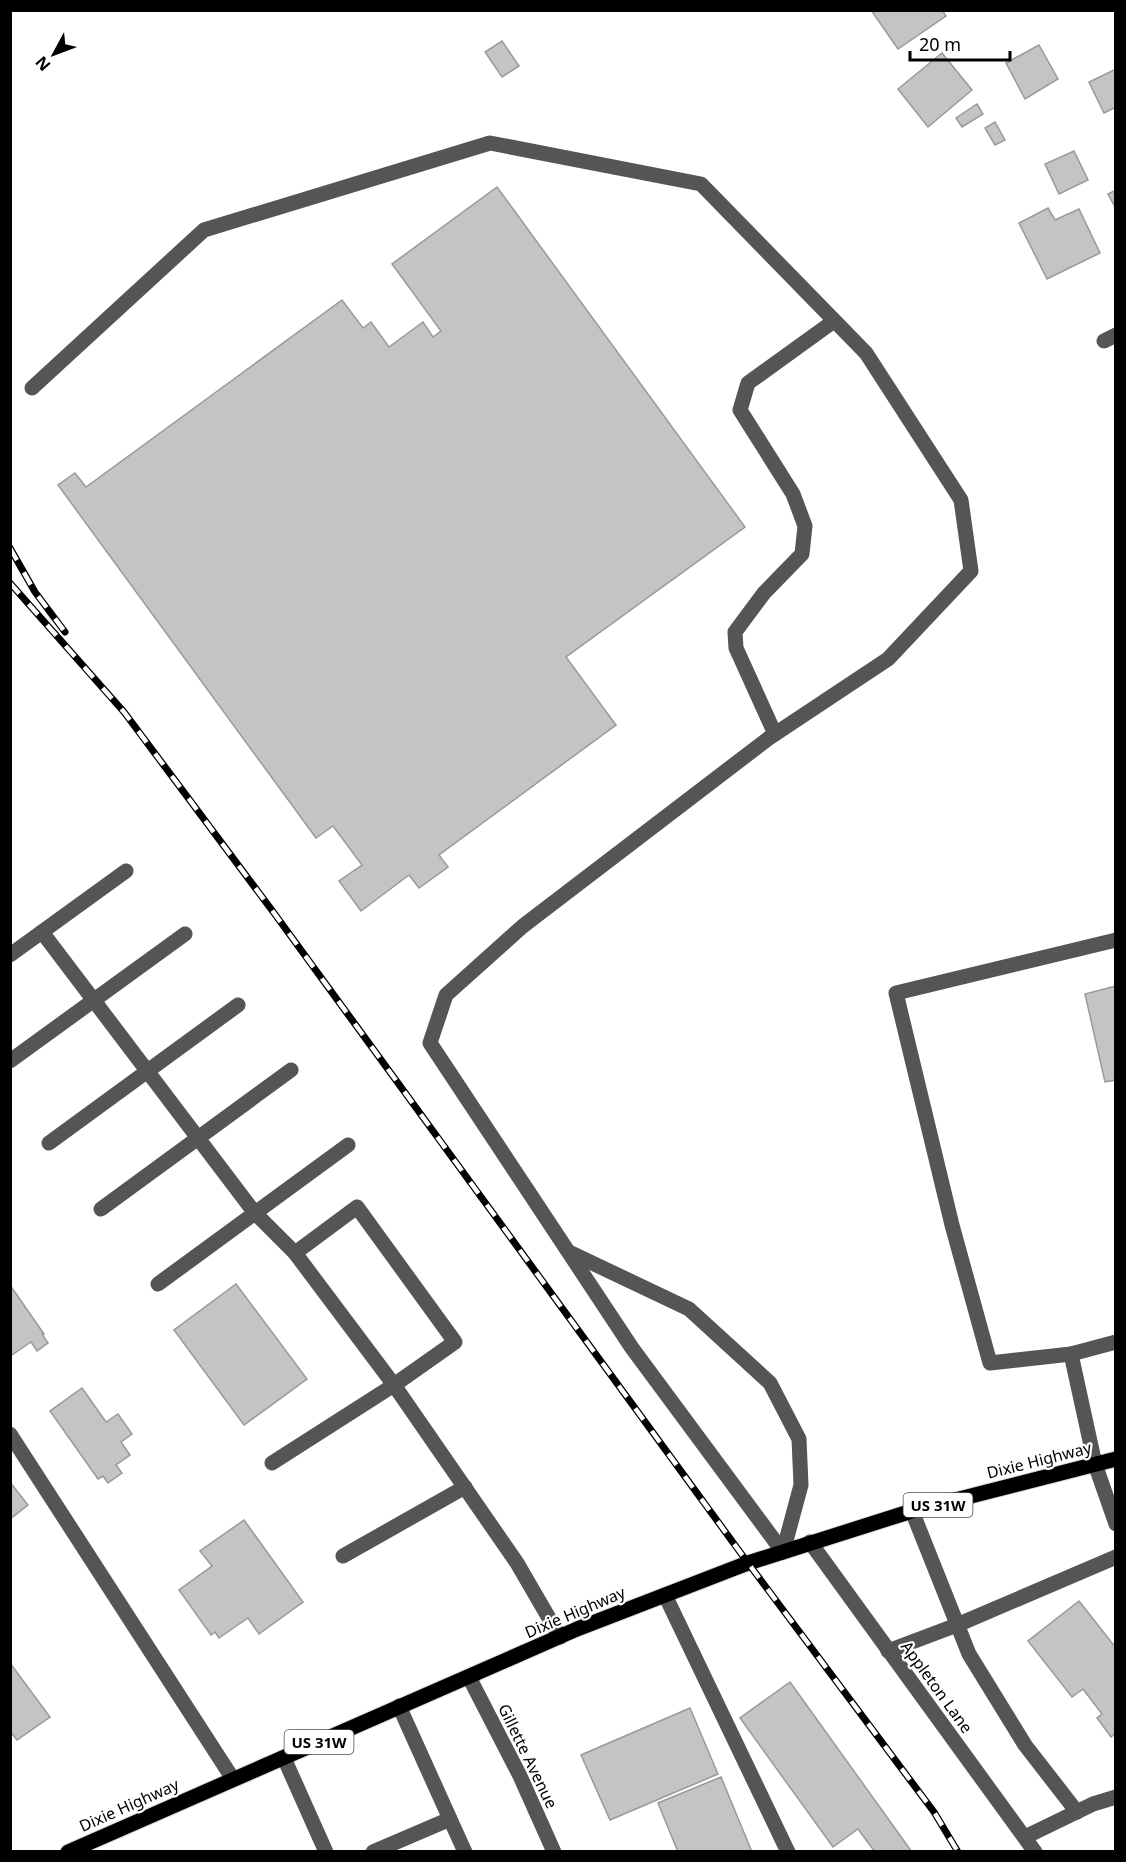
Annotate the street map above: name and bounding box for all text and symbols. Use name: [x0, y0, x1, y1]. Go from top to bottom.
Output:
north arrow: [24, 24, 84, 84]
scale bar: [910, 24, 1010, 62]
text: 20 m: [919, 32, 961, 56]
text: N: [30, 52, 55, 76]
street label: Dixie Highway: [984, 1436, 1094, 1484]
road number: US 31W: [904, 1493, 972, 1517]
street label: Dixie Highway: [521, 1581, 629, 1643]
street label: Appleton Lane: [896, 1637, 978, 1737]
street label: Gillette Avenue: [493, 1700, 563, 1812]
road number: US 31W: [284, 1730, 354, 1754]
street label: Dixie Highway: [76, 1773, 183, 1837]

